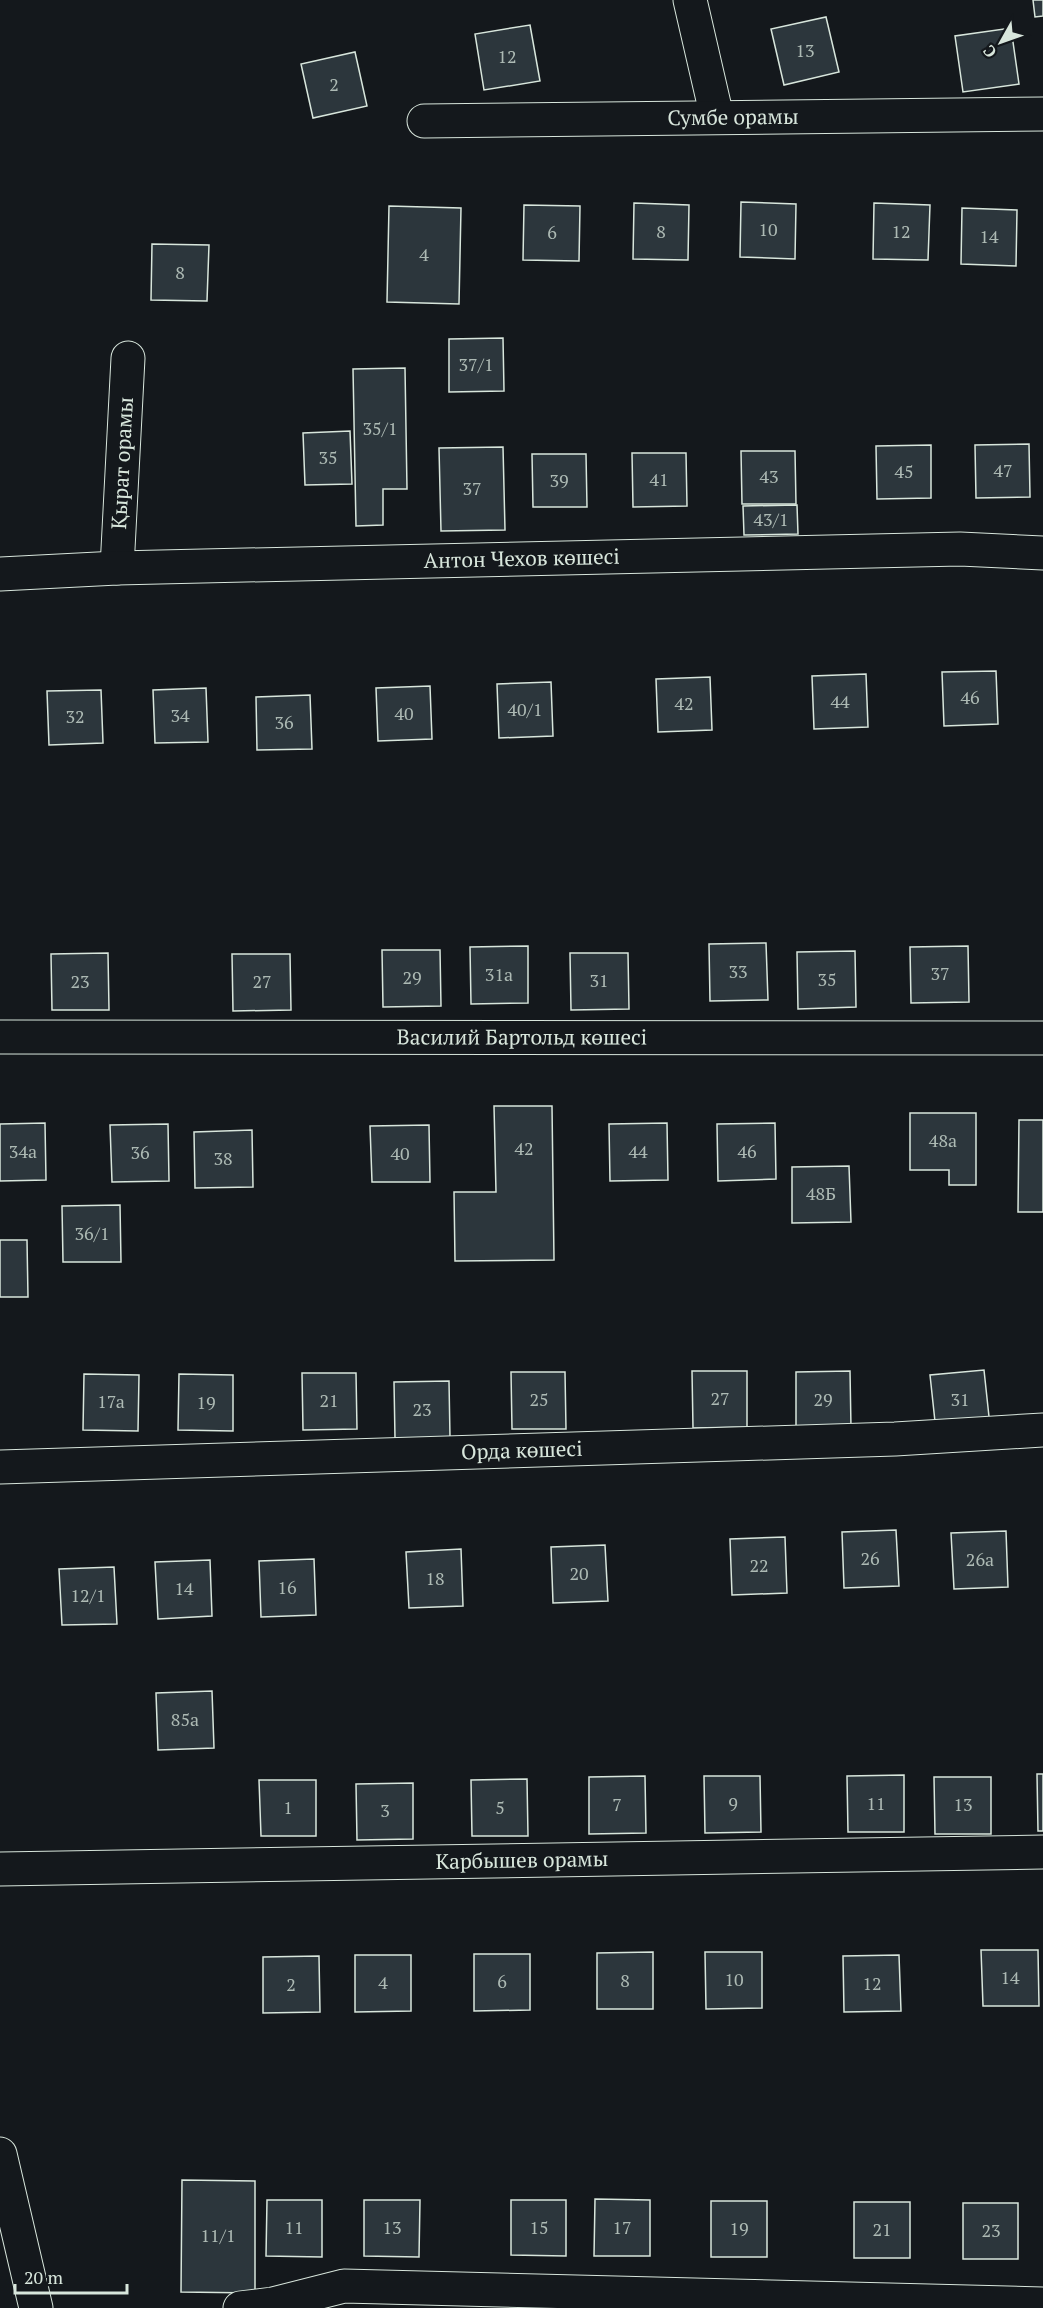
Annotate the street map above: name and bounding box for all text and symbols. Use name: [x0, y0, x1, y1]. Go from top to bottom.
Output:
north arrow: [971, 12, 1031, 72]
house number: 13: [795, 38, 815, 62]
text: С: [978, 41, 1001, 63]
house number: 12: [497, 44, 517, 68]
house number: 2: [329, 72, 339, 96]
street label: Сумбе орамы: [667, 102, 799, 131]
house number: 10: [758, 217, 778, 241]
house number: 8: [656, 219, 666, 243]
house number: 12: [891, 219, 911, 243]
house number: 6: [547, 220, 557, 244]
house number: 14: [979, 224, 999, 248]
house number: 4: [419, 242, 429, 266]
house number: 8: [175, 260, 185, 284]
house number: 37/1: [459, 352, 493, 376]
street label: Қырат орамы: [104, 396, 139, 530]
house number: 35/1: [363, 416, 397, 440]
house number: 35: [318, 445, 338, 469]
house number: 47: [993, 458, 1013, 482]
house number: 45: [894, 459, 914, 483]
house number: 43: [759, 464, 779, 488]
house number: 41: [649, 467, 669, 491]
house number: 39: [549, 468, 569, 492]
house number: 37: [462, 476, 482, 500]
house number: 43/1: [754, 507, 788, 531]
street label: Антон Чехов көшесі: [423, 542, 620, 574]
house number: 46: [960, 685, 980, 709]
house number: 44: [830, 689, 850, 713]
house number: 42: [674, 691, 694, 715]
house number: 40/1: [508, 697, 542, 721]
house number: 40: [394, 701, 414, 725]
house number: 34: [170, 703, 190, 727]
house number: 32: [65, 704, 85, 728]
house number: 36: [274, 710, 294, 734]
house number: 33: [728, 959, 748, 983]
house number: 37: [930, 961, 950, 985]
house number: 31а: [485, 962, 513, 986]
house number: 29: [402, 965, 422, 989]
house number: 35: [817, 967, 837, 991]
house number: 31: [589, 968, 609, 992]
house number: 23: [70, 969, 90, 993]
house number: 27: [252, 969, 272, 993]
street label: Василий Бартольд көшесі: [397, 1022, 647, 1051]
house number: 48а: [929, 1128, 957, 1152]
house number: 42: [514, 1136, 534, 1160]
house number: 34а: [9, 1139, 37, 1163]
house number: 44: [628, 1139, 648, 1163]
house number: 46: [737, 1139, 757, 1163]
house number: 36: [130, 1140, 150, 1164]
house number: 40: [390, 1141, 410, 1165]
house number: 38: [213, 1146, 233, 1170]
house number: 48Б: [806, 1181, 836, 1205]
house number: 36/1: [75, 1221, 109, 1245]
house number: 27: [710, 1386, 730, 1410]
house number: 25: [529, 1387, 549, 1411]
house number: 29: [813, 1387, 833, 1411]
house number: 31: [950, 1387, 970, 1411]
house number: 21: [319, 1388, 339, 1412]
house number: 17а: [97, 1389, 125, 1413]
house number: 19: [196, 1390, 216, 1414]
house number: 23: [412, 1397, 432, 1421]
street label: Орда көшесі: [460, 1434, 583, 1466]
house number: 26: [860, 1546, 880, 1570]
house number: 26а: [966, 1547, 994, 1571]
house number: 22: [749, 1553, 769, 1577]
house number: 20: [569, 1561, 589, 1585]
house number: 18: [425, 1566, 445, 1590]
house number: 16: [277, 1575, 297, 1599]
house number: 14: [174, 1576, 194, 1600]
house number: 12/1: [71, 1583, 105, 1607]
house number: 85а: [171, 1707, 199, 1731]
house number: 9: [728, 1791, 738, 1815]
house number: 11: [866, 1791, 886, 1815]
house number: 7: [612, 1792, 622, 1816]
house number: 13: [953, 1792, 973, 1816]
house number: 1: [283, 1795, 293, 1819]
house number: 5: [495, 1795, 505, 1819]
house number: 3: [380, 1798, 390, 1822]
street label: Карбышев орамы: [435, 1844, 608, 1875]
house number: 14: [1000, 1965, 1020, 1989]
house number: 10: [724, 1967, 744, 1991]
house number: 8: [620, 1968, 630, 1992]
house number: 6: [497, 1969, 507, 1993]
house number: 4: [378, 1970, 388, 1994]
house number: 12: [862, 1971, 882, 1995]
house number: 2: [286, 1972, 296, 1996]
house number: 11: [284, 2215, 304, 2239]
house number: 13: [382, 2215, 402, 2239]
house number: 15: [529, 2215, 549, 2239]
house number: 17: [612, 2215, 632, 2239]
house number: 19: [729, 2216, 749, 2240]
house number: 21: [872, 2217, 892, 2241]
house number: 23: [981, 2218, 1001, 2242]
house number: 11/1: [201, 2223, 235, 2247]
scale bar: [15, 2257, 128, 2295]
text: 20 m: [24, 2265, 64, 2289]

